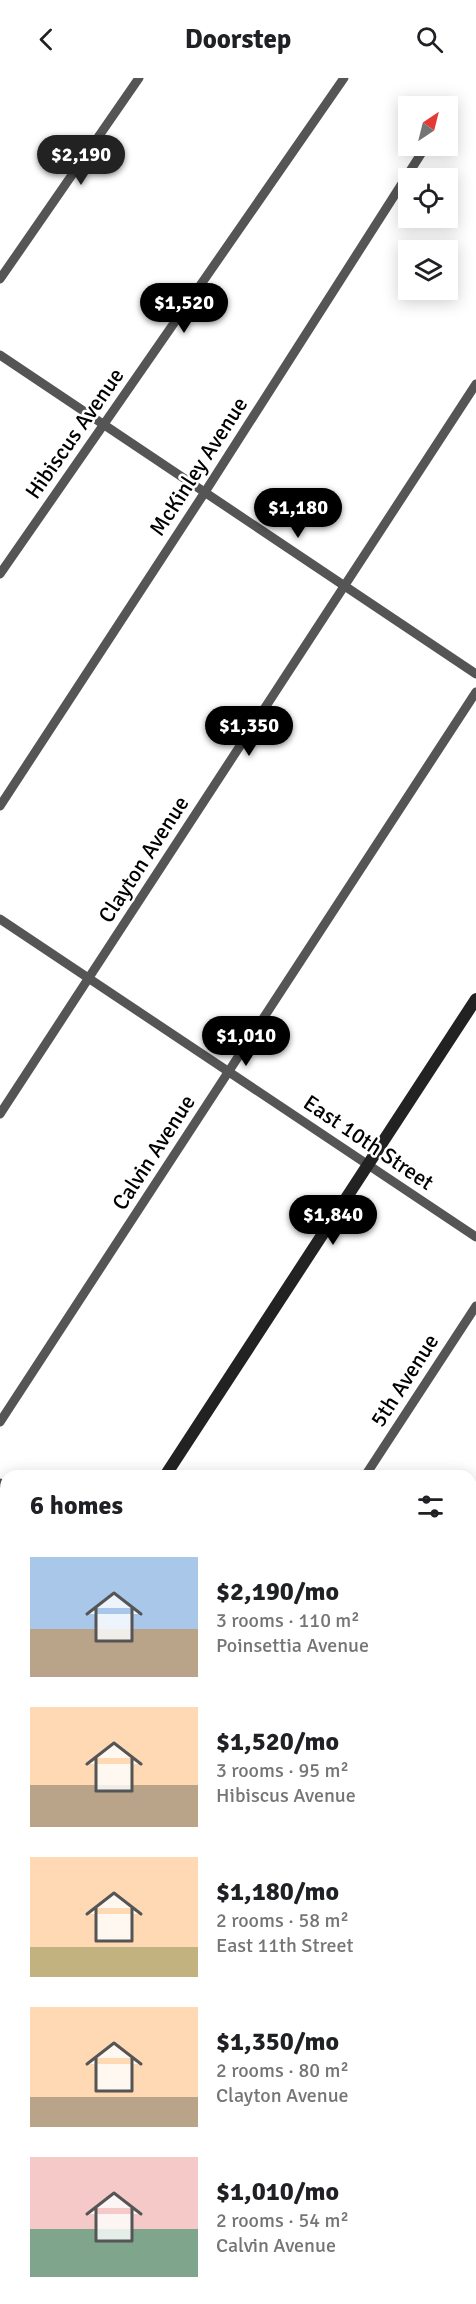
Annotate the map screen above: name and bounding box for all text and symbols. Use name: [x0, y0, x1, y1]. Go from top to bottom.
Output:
icon: back: [30, 23, 63, 56]
text: Doorstep: [185, 23, 291, 56]
icon: search: [413, 23, 446, 56]
north arrow: [398, 96, 458, 156]
map controls: [398, 96, 458, 300]
pin: $2,190: [32, 135, 130, 186]
text: $2,190: [51, 142, 111, 167]
button: locate: [398, 168, 458, 228]
button: layers: [398, 240, 458, 300]
pin: $1,520: [135, 283, 233, 334]
text: $1,520: [154, 290, 214, 315]
street label: Hibiscus Avenue: [19, 363, 130, 504]
street label: McKinley Avenue: [143, 392, 253, 541]
pin: $1,180: [249, 488, 347, 539]
text: $1,180: [268, 495, 328, 520]
pin: $1,350: [200, 706, 298, 757]
text: $1,350: [219, 713, 279, 738]
street label: Clayton Avenue: [92, 791, 194, 928]
pin: $1,010: [197, 1016, 295, 1067]
text: $1,010: [216, 1023, 276, 1048]
street label: East 10th Street: [298, 1089, 439, 1196]
street label: Calvin Avenue: [106, 1090, 201, 1215]
pin: $1,840: [284, 1195, 382, 1246]
text: $1,840: [303, 1202, 363, 1227]
street label: 5th Avenue: [364, 1329, 444, 1432]
text: 6 homes: [30, 1490, 123, 1522]
icon: filters: [414, 1490, 447, 1523]
text: $2,190/mo: [216, 1576, 339, 1608]
icon: home: [78, 1581, 150, 1653]
text: 3 rooms · 110 m²: [216, 1608, 360, 1633]
text: Poinsettia Avenue: [216, 1633, 369, 1658]
text: $1,520/mo: [216, 1726, 339, 1758]
icon: home: [78, 1731, 150, 1803]
text: 3 rooms · 95 m²: [216, 1758, 349, 1783]
text: Hibiscus Avenue: [216, 1783, 356, 1808]
text: $1,180/mo: [216, 1876, 339, 1908]
icon: home: [78, 1881, 150, 1953]
text: 2 rooms · 58 m²: [216, 1908, 349, 1933]
text: East 11th Street: [216, 1933, 353, 1958]
text: $1,350/mo: [216, 2026, 339, 2058]
icon: home: [78, 2031, 150, 2103]
text: 2 rooms · 80 m²: [216, 2058, 349, 2083]
text: Clayton Avenue: [216, 2083, 349, 2108]
text: $1,010/mo: [216, 2176, 339, 2208]
icon: home: [78, 2181, 150, 2253]
text: 2 rooms · 54 m²: [216, 2208, 349, 2233]
text: Calvin Avenue: [216, 2233, 336, 2258]

